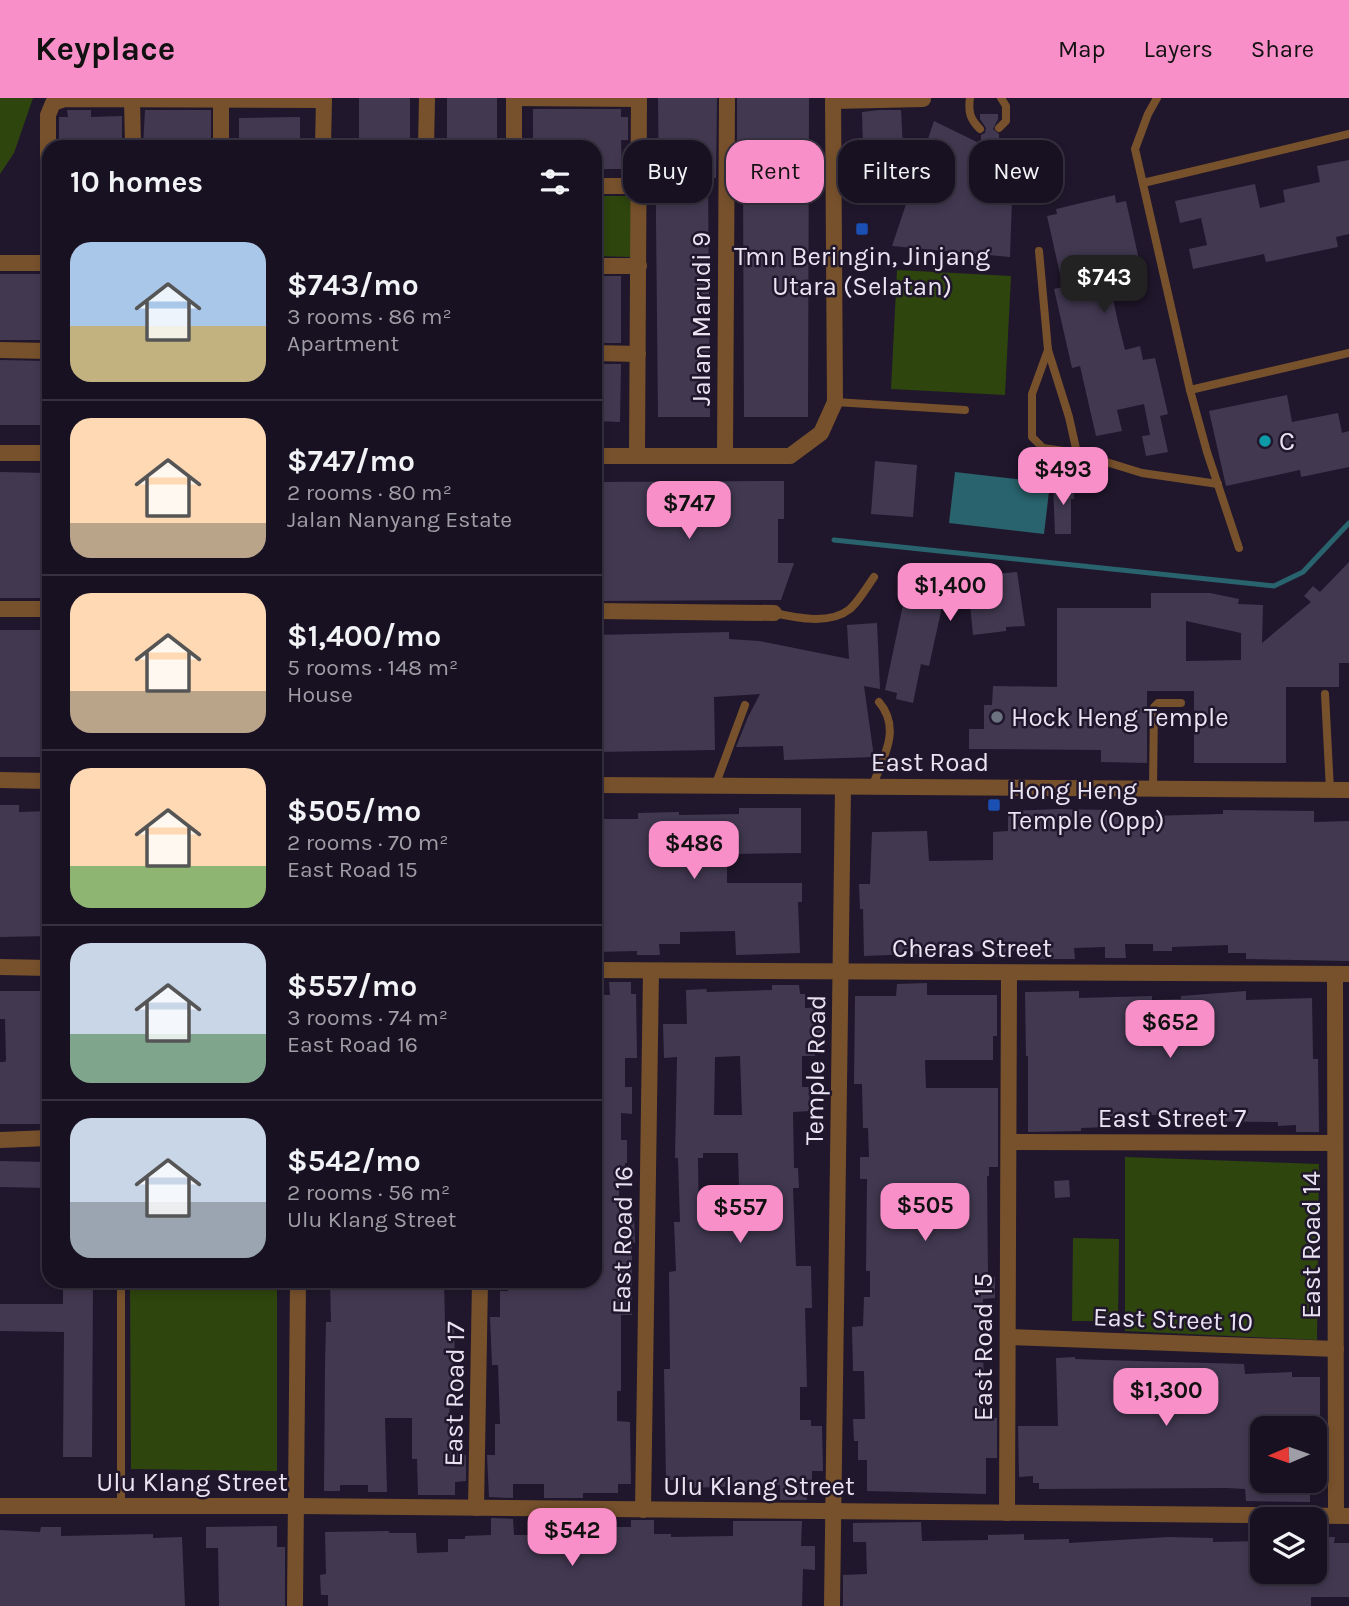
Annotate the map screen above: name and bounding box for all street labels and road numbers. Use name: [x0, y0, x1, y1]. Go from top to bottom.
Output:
street label: Jalan Marudi 9: [686, 232, 717, 406]
street label: East Road: [871, 747, 989, 778]
street label: Cheras Street: [892, 933, 1052, 964]
street label: Temple Road: [799, 994, 832, 1146]
street label: East Street 7: [1098, 1103, 1246, 1134]
street label: East Road 16: [606, 1166, 639, 1314]
street label: East Road 14: [1296, 1171, 1327, 1319]
street label: East Road 15: [968, 1273, 999, 1421]
street label: East Street 10: [1092, 1301, 1254, 1338]
street label: East Road 17: [438, 1321, 471, 1467]
street label: Ulu Klang Street: [96, 1467, 288, 1498]
street label: Ulu Klang Street: [663, 1471, 855, 1502]

